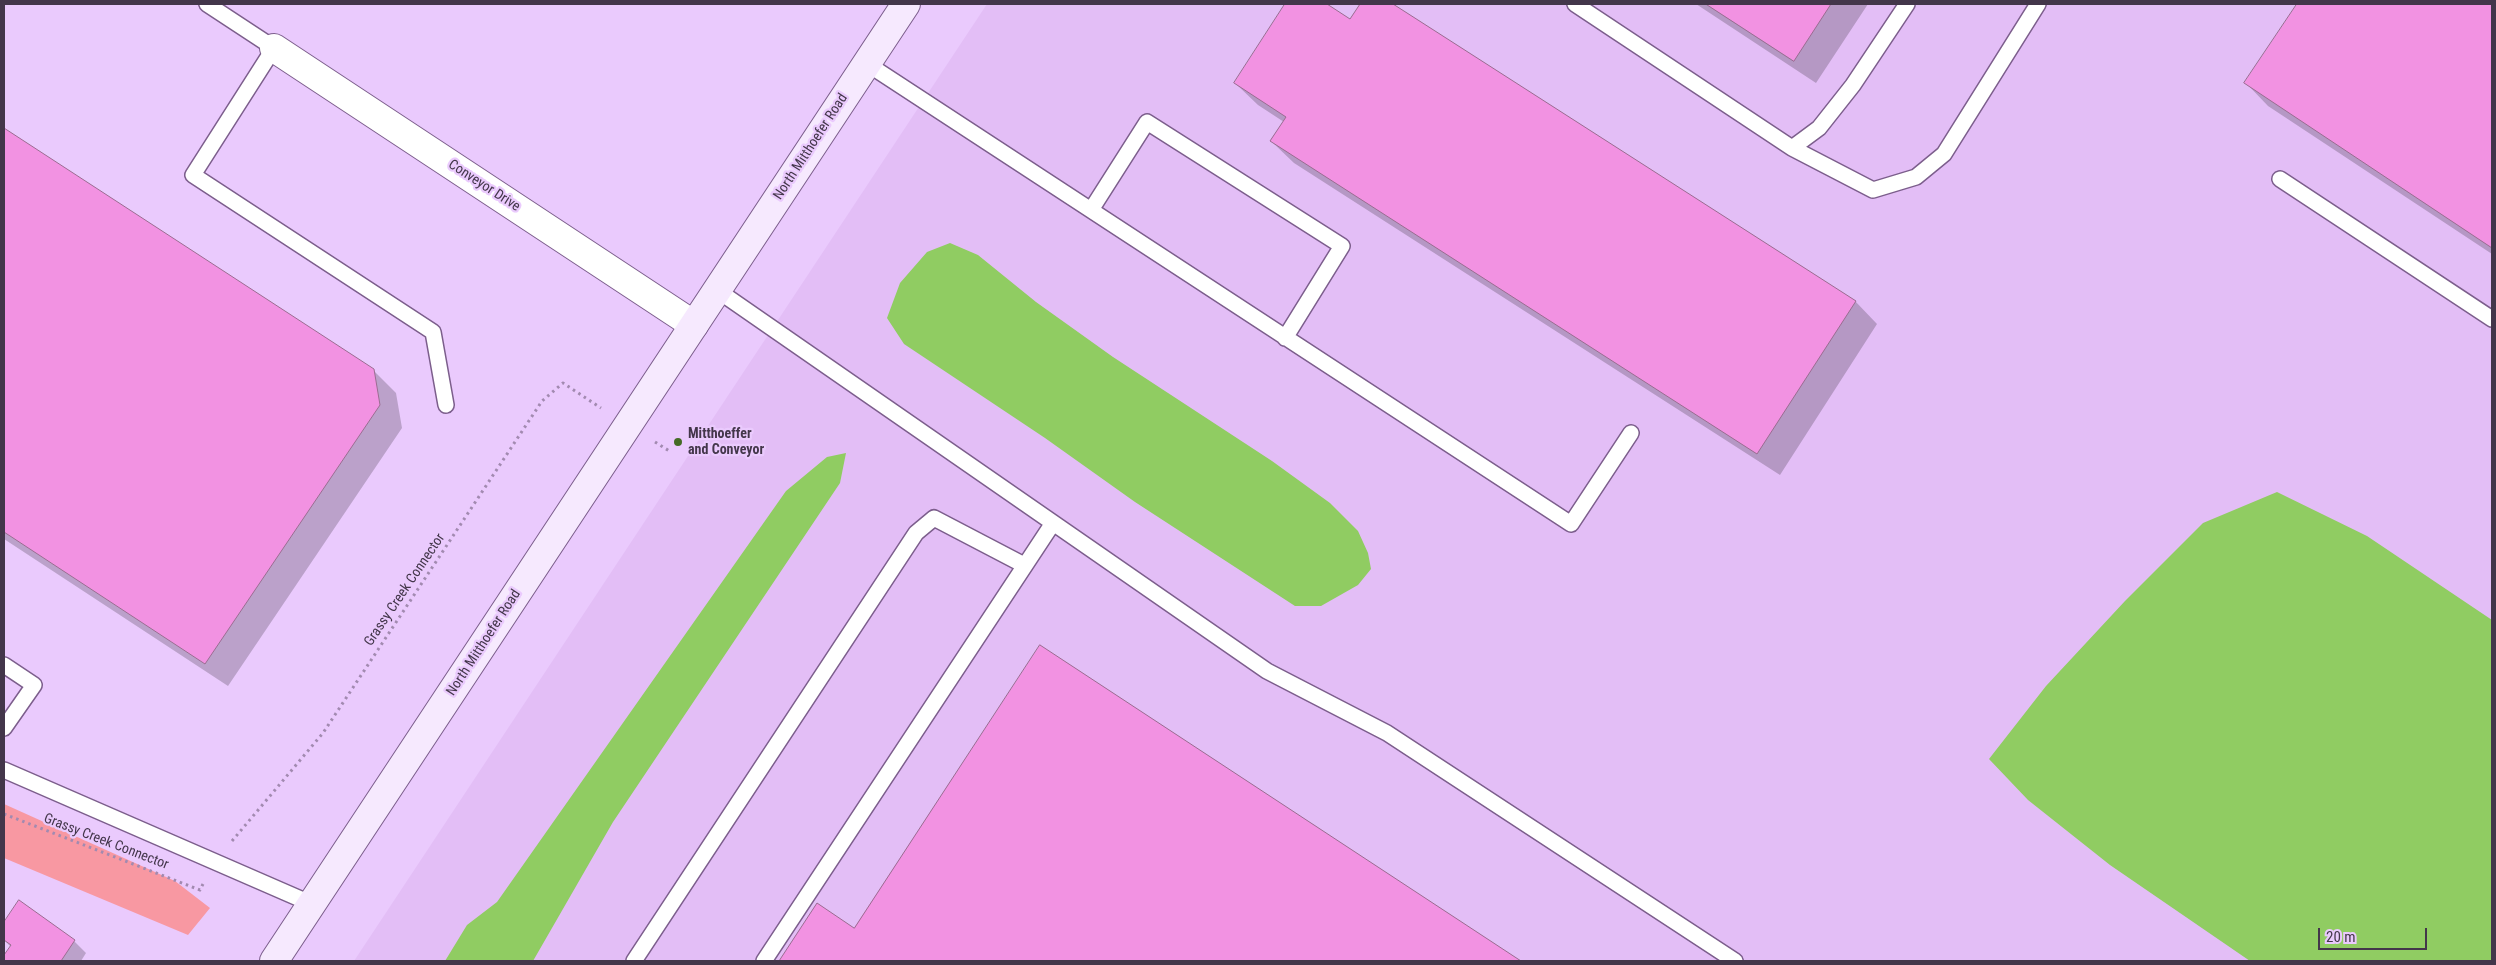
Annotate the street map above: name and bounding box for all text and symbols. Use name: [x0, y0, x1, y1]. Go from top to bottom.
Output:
street label: North Mitthoefer Road: [770, 91, 852, 203]
street label: Conveyor Drive: [445, 157, 523, 215]
place label: Mitthoeffer and Conveyor: [688, 426, 764, 458]
marker: Mitthoeffer and Conveyor: [672, 436, 684, 448]
street label: Grassy Creek Connector: [361, 530, 449, 650]
street label: North Mitthoefer Road: [443, 587, 525, 699]
street label: Grassy Creek Connector: [41, 810, 171, 874]
scale bar: [2321, 918, 2430, 950]
text: 20 m: [2326, 928, 2356, 946]

